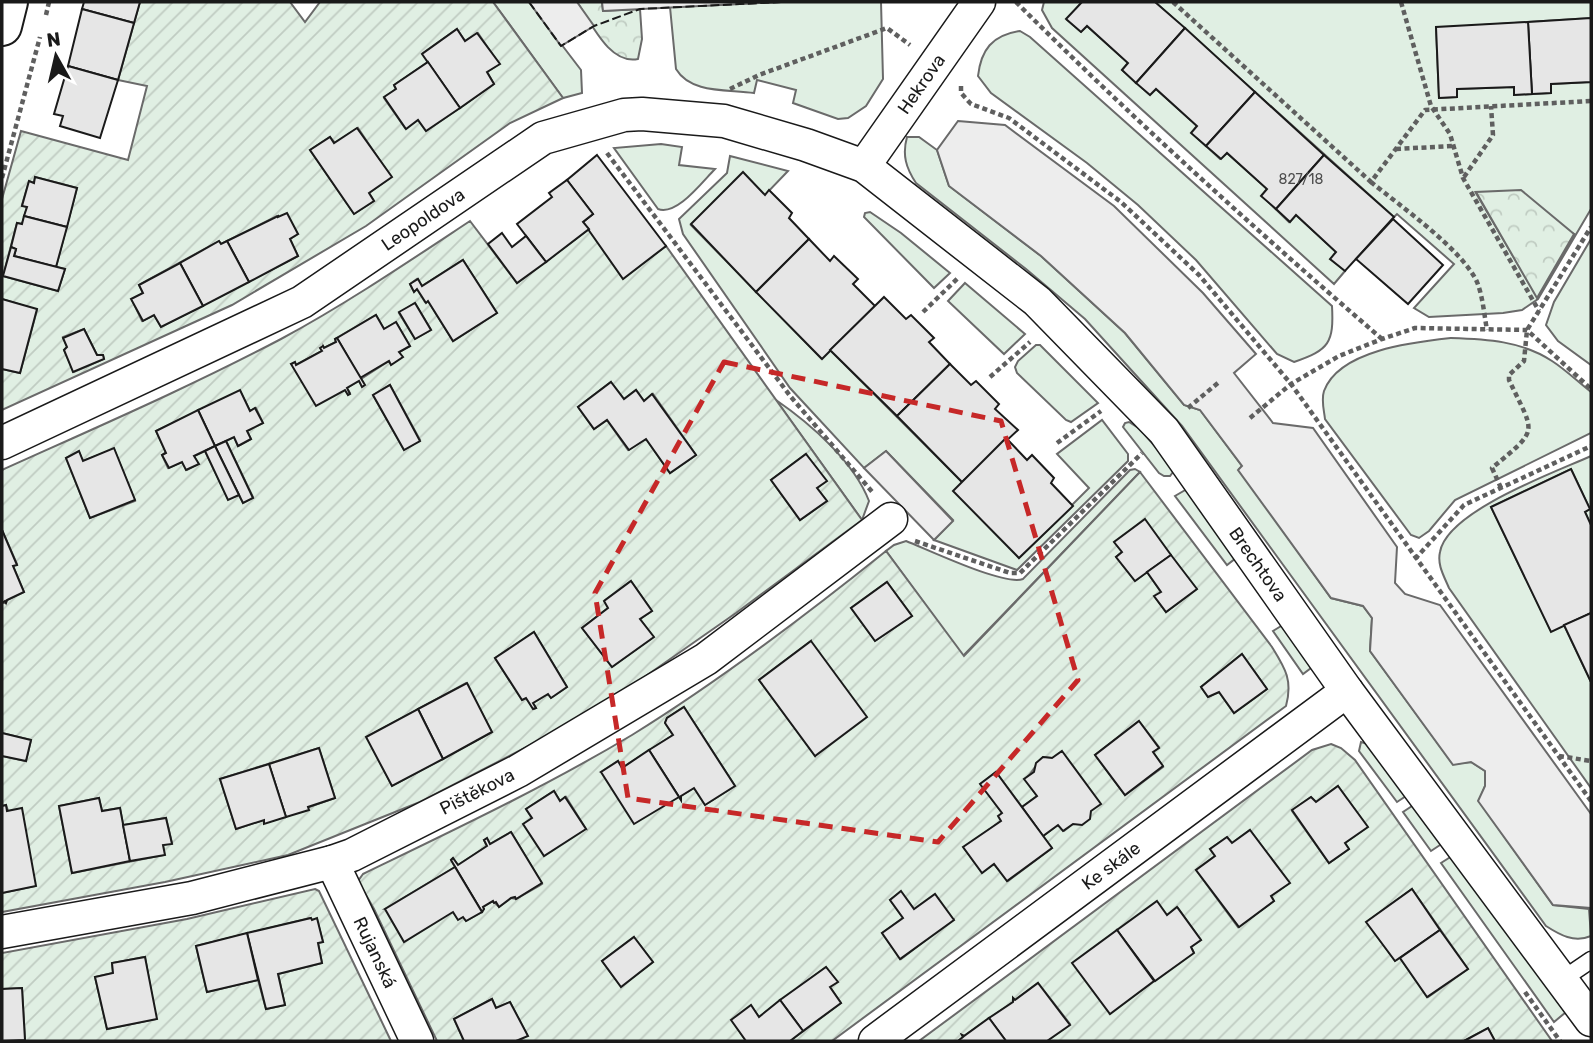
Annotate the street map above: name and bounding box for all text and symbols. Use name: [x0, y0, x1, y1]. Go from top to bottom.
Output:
north arrow: [21, 21, 91, 91]
text: N: [45, 27, 62, 52]
street label: Hekrova: [893, 50, 950, 118]
house number: 827/18: [1279, 171, 1324, 188]
street label: Leopoldova: [377, 183, 469, 256]
street label: Brechtova: [1224, 523, 1292, 606]
street label: Pištěkova: [436, 764, 518, 820]
street label: Ke skále: [1077, 837, 1145, 895]
street label: Rujanská: [349, 913, 401, 992]

